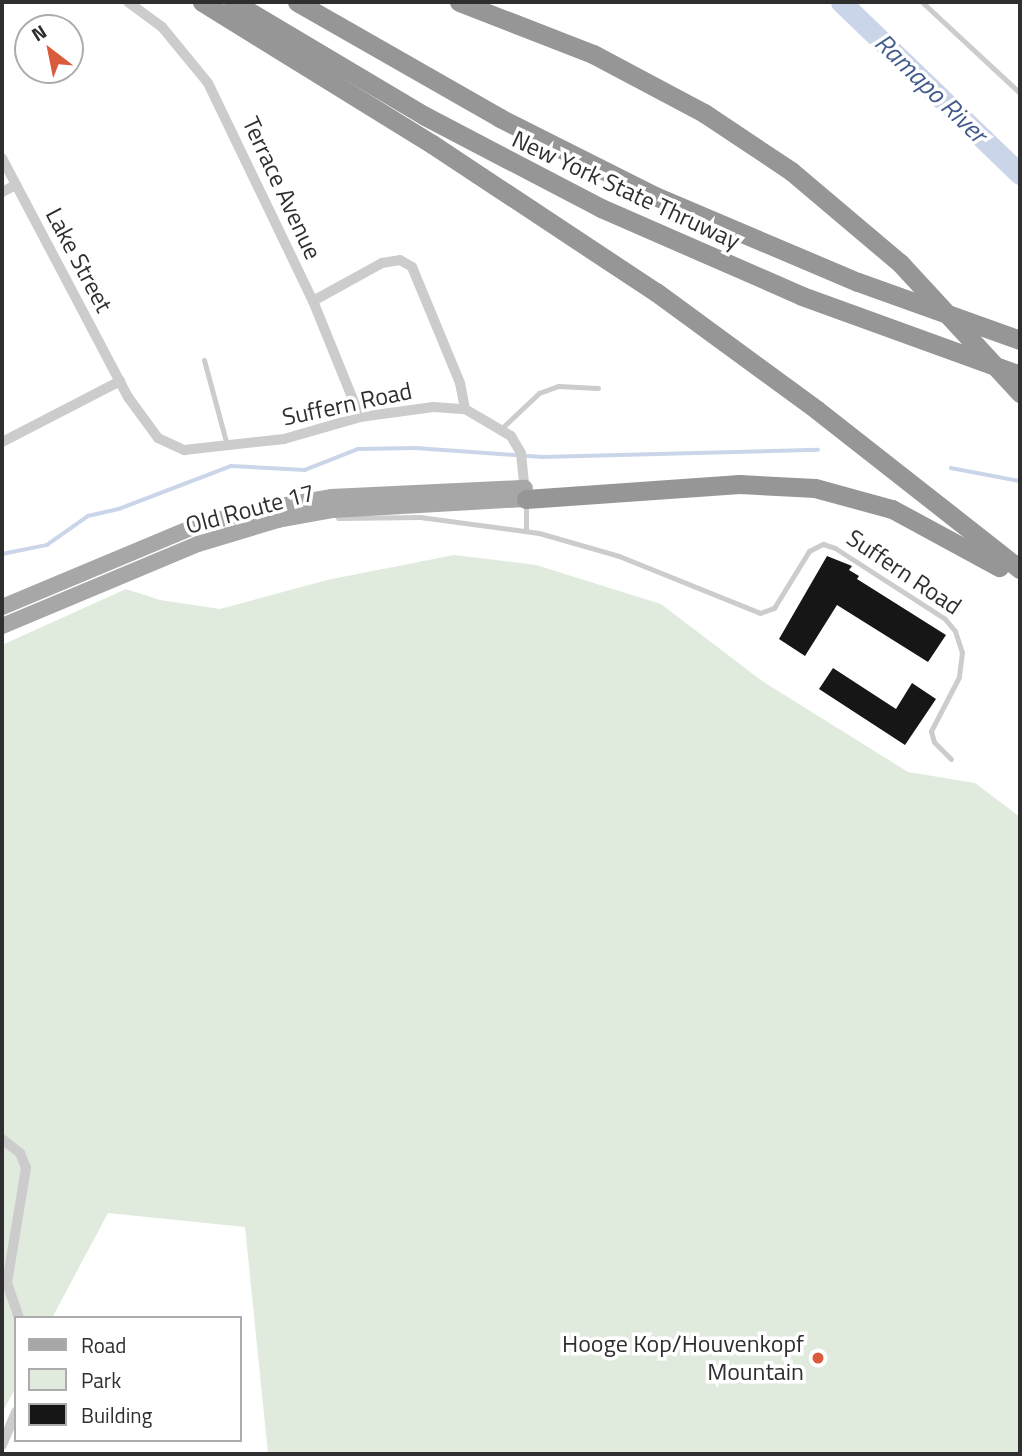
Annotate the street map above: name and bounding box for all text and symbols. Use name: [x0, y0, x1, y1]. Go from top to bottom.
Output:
north arrow: [14, 14, 84, 84]
text: N: [25, 17, 52, 48]
water label: Ramapo River: [868, 27, 994, 149]
street label: Terrace Avenue: [236, 112, 328, 264]
street label: New York State Thruway: [508, 125, 744, 255]
street label: Lake Street: [40, 203, 118, 317]
street label: Suffern Road: [279, 376, 415, 432]
street label: Old Route 17: [182, 478, 318, 540]
street label: Suffern Road: [841, 523, 967, 621]
legend: [14, 1316, 242, 1442]
text: Road: [81, 1329, 126, 1361]
place label: Hooge Kop/Houvenkopf Mountain: [562, 1330, 804, 1386]
marker: Hooge Kop/Houvenkopf Mountain: [810, 1350, 826, 1366]
text: Park: [81, 1364, 121, 1396]
text: Building: [81, 1399, 152, 1431]

